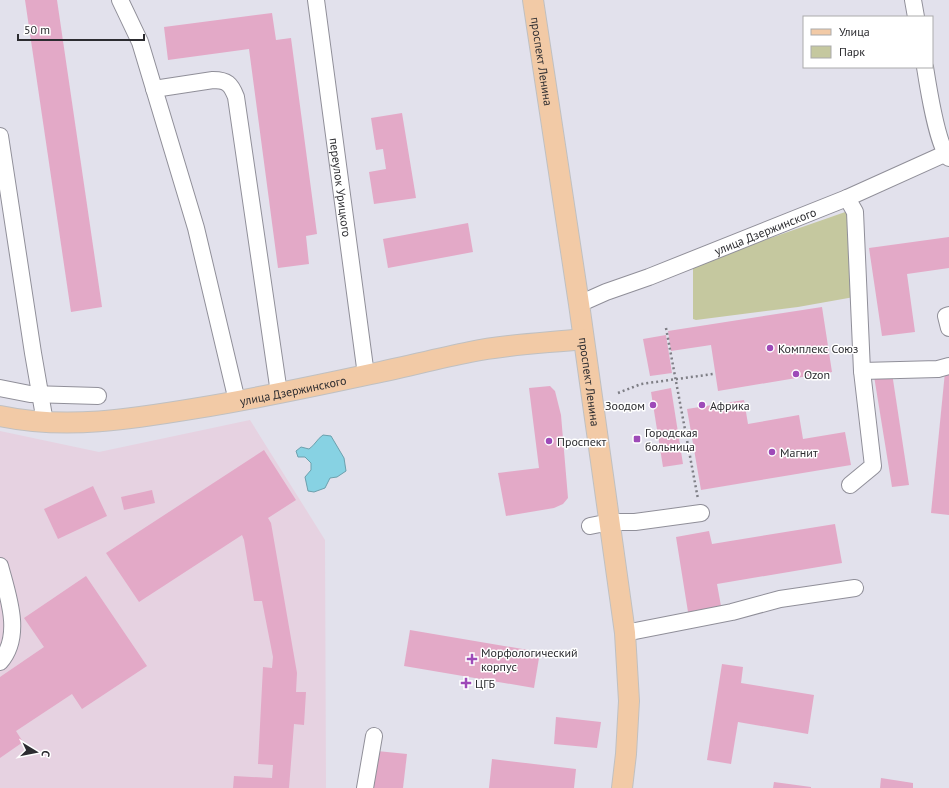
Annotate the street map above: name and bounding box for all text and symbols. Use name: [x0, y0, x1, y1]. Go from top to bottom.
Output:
scale bar: [18, 16, 144, 42]
street label: проспект Ленина: [528, 16, 556, 107]
legend: [803, 16, 933, 68]
text: 50 m: [24, 22, 50, 37]
text: Улица: [839, 24, 870, 39]
text: Парк: [839, 44, 865, 59]
street label: переулок Урицкого: [327, 137, 355, 238]
street label: улица Дзержинского: [712, 204, 818, 258]
street label: проспект Ленина: [576, 336, 604, 427]
place label: Комплекс Союз: [778, 341, 858, 356]
marker: Комплекс Союз: [765, 343, 775, 353]
place label: Ozon: [804, 367, 830, 382]
marker: Ozon: [791, 369, 801, 379]
street label: улица Дзержинского: [238, 372, 348, 408]
place label: Зоодом: [605, 398, 645, 413]
place label: Африка: [710, 398, 750, 413]
marker: Зоодом: [648, 400, 658, 410]
marker: Африка: [697, 400, 707, 410]
place label: Городская больница: [645, 425, 698, 454]
place label: Проспект: [557, 434, 606, 449]
marker: Городская больница: [632, 434, 642, 444]
marker: Проспект: [544, 436, 554, 446]
place label: Магнит: [780, 445, 818, 460]
marker: Магнит: [767, 447, 777, 457]
place label: Морфологический корпус: [481, 645, 577, 674]
marker: Морфологический корпус: [466, 653, 478, 665]
place label: ЦГБ: [475, 676, 496, 691]
marker: ЦГБ: [460, 677, 472, 689]
north arrow: [16, 732, 56, 772]
text: С: [38, 749, 53, 758]

